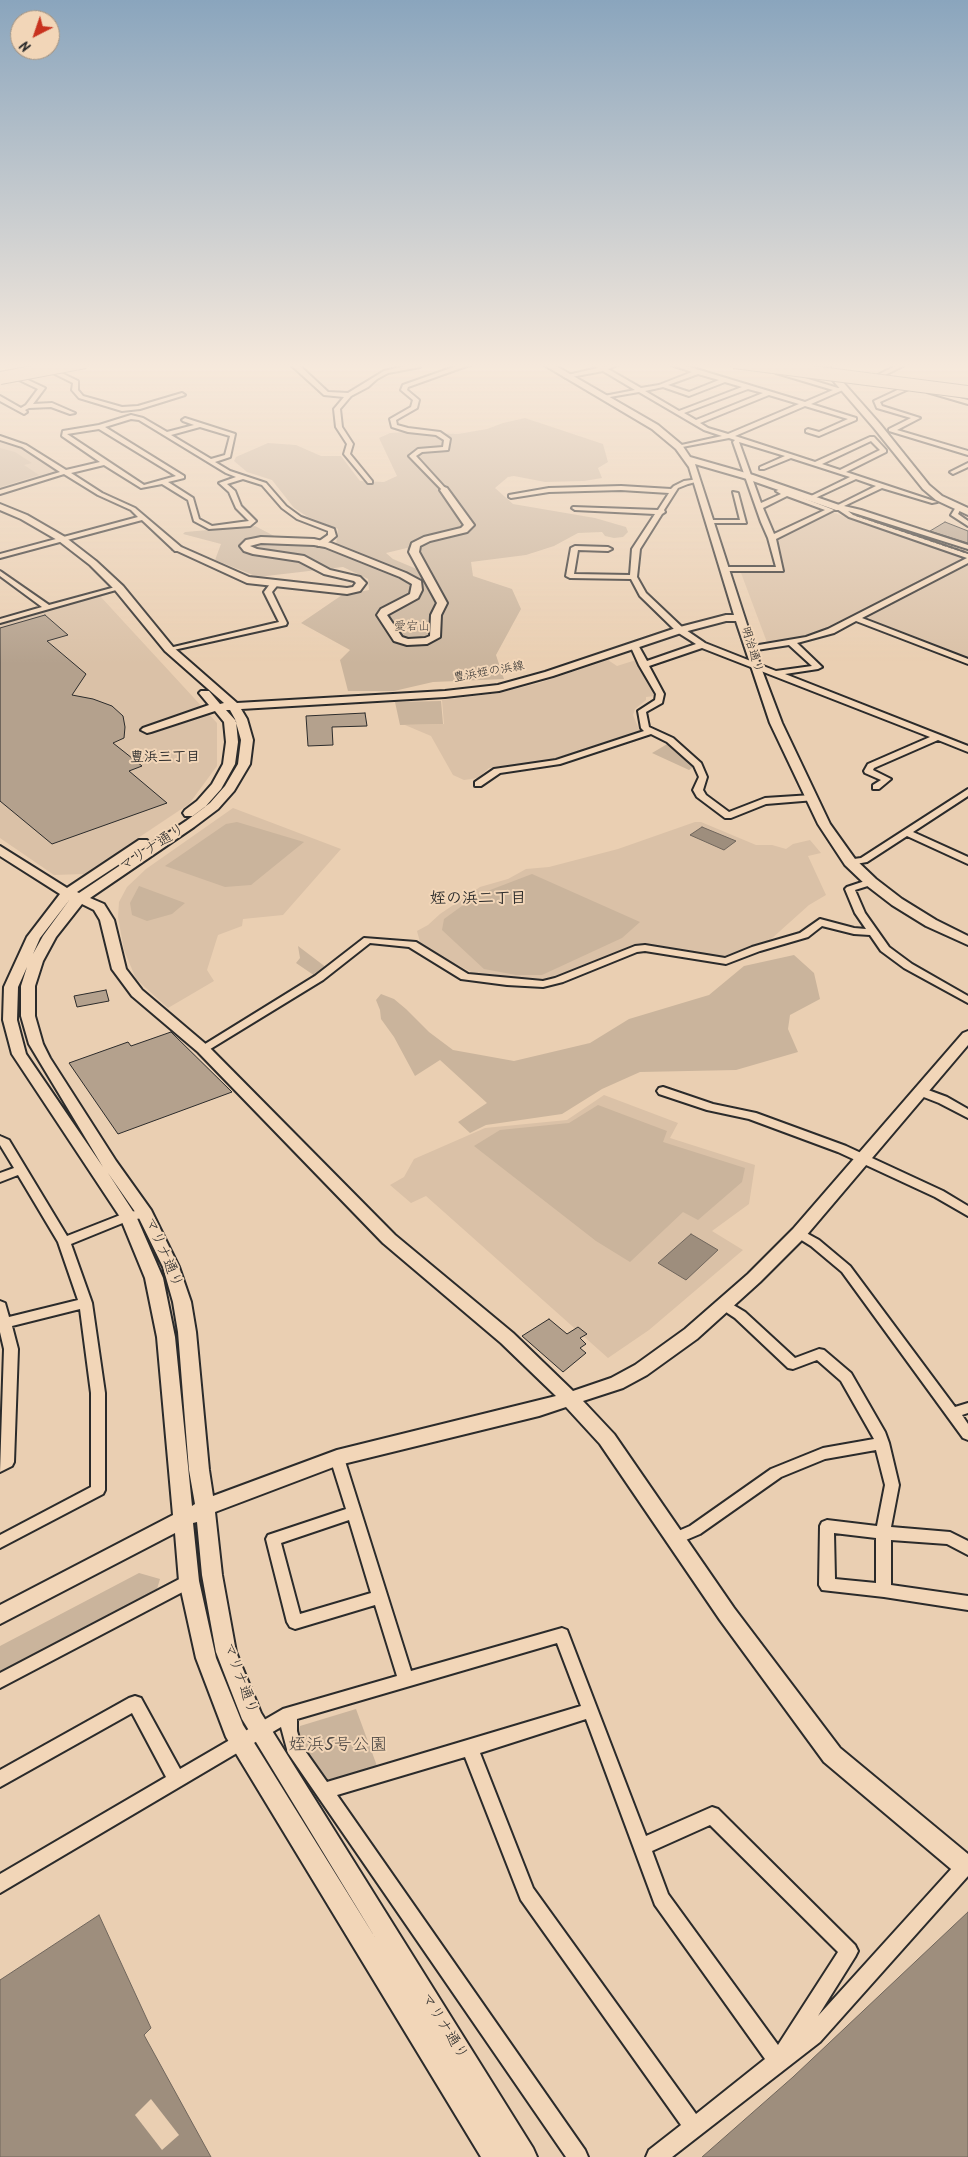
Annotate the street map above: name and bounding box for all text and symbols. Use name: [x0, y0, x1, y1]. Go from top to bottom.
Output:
north arrow: [10, 10, 60, 60]
text: N: [15, 34, 36, 57]
park label: 愛宕山: [394, 621, 430, 635]
street label: 明治通り: [737, 625, 765, 675]
street label: 豊浜姪の浜線: [452, 660, 526, 686]
district label: 豊浜三丁目: [130, 751, 200, 767]
street label: マリナ通り: [117, 821, 189, 877]
district label: 姪の浜二丁目: [430, 890, 526, 910]
street label: マリナ通り: [139, 1215, 185, 1291]
street label: マリナ通り: [218, 1641, 260, 1717]
park label: 姪浜5号公園: [288, 1736, 388, 1758]
street label: マリナ通り: [415, 1990, 471, 2064]

